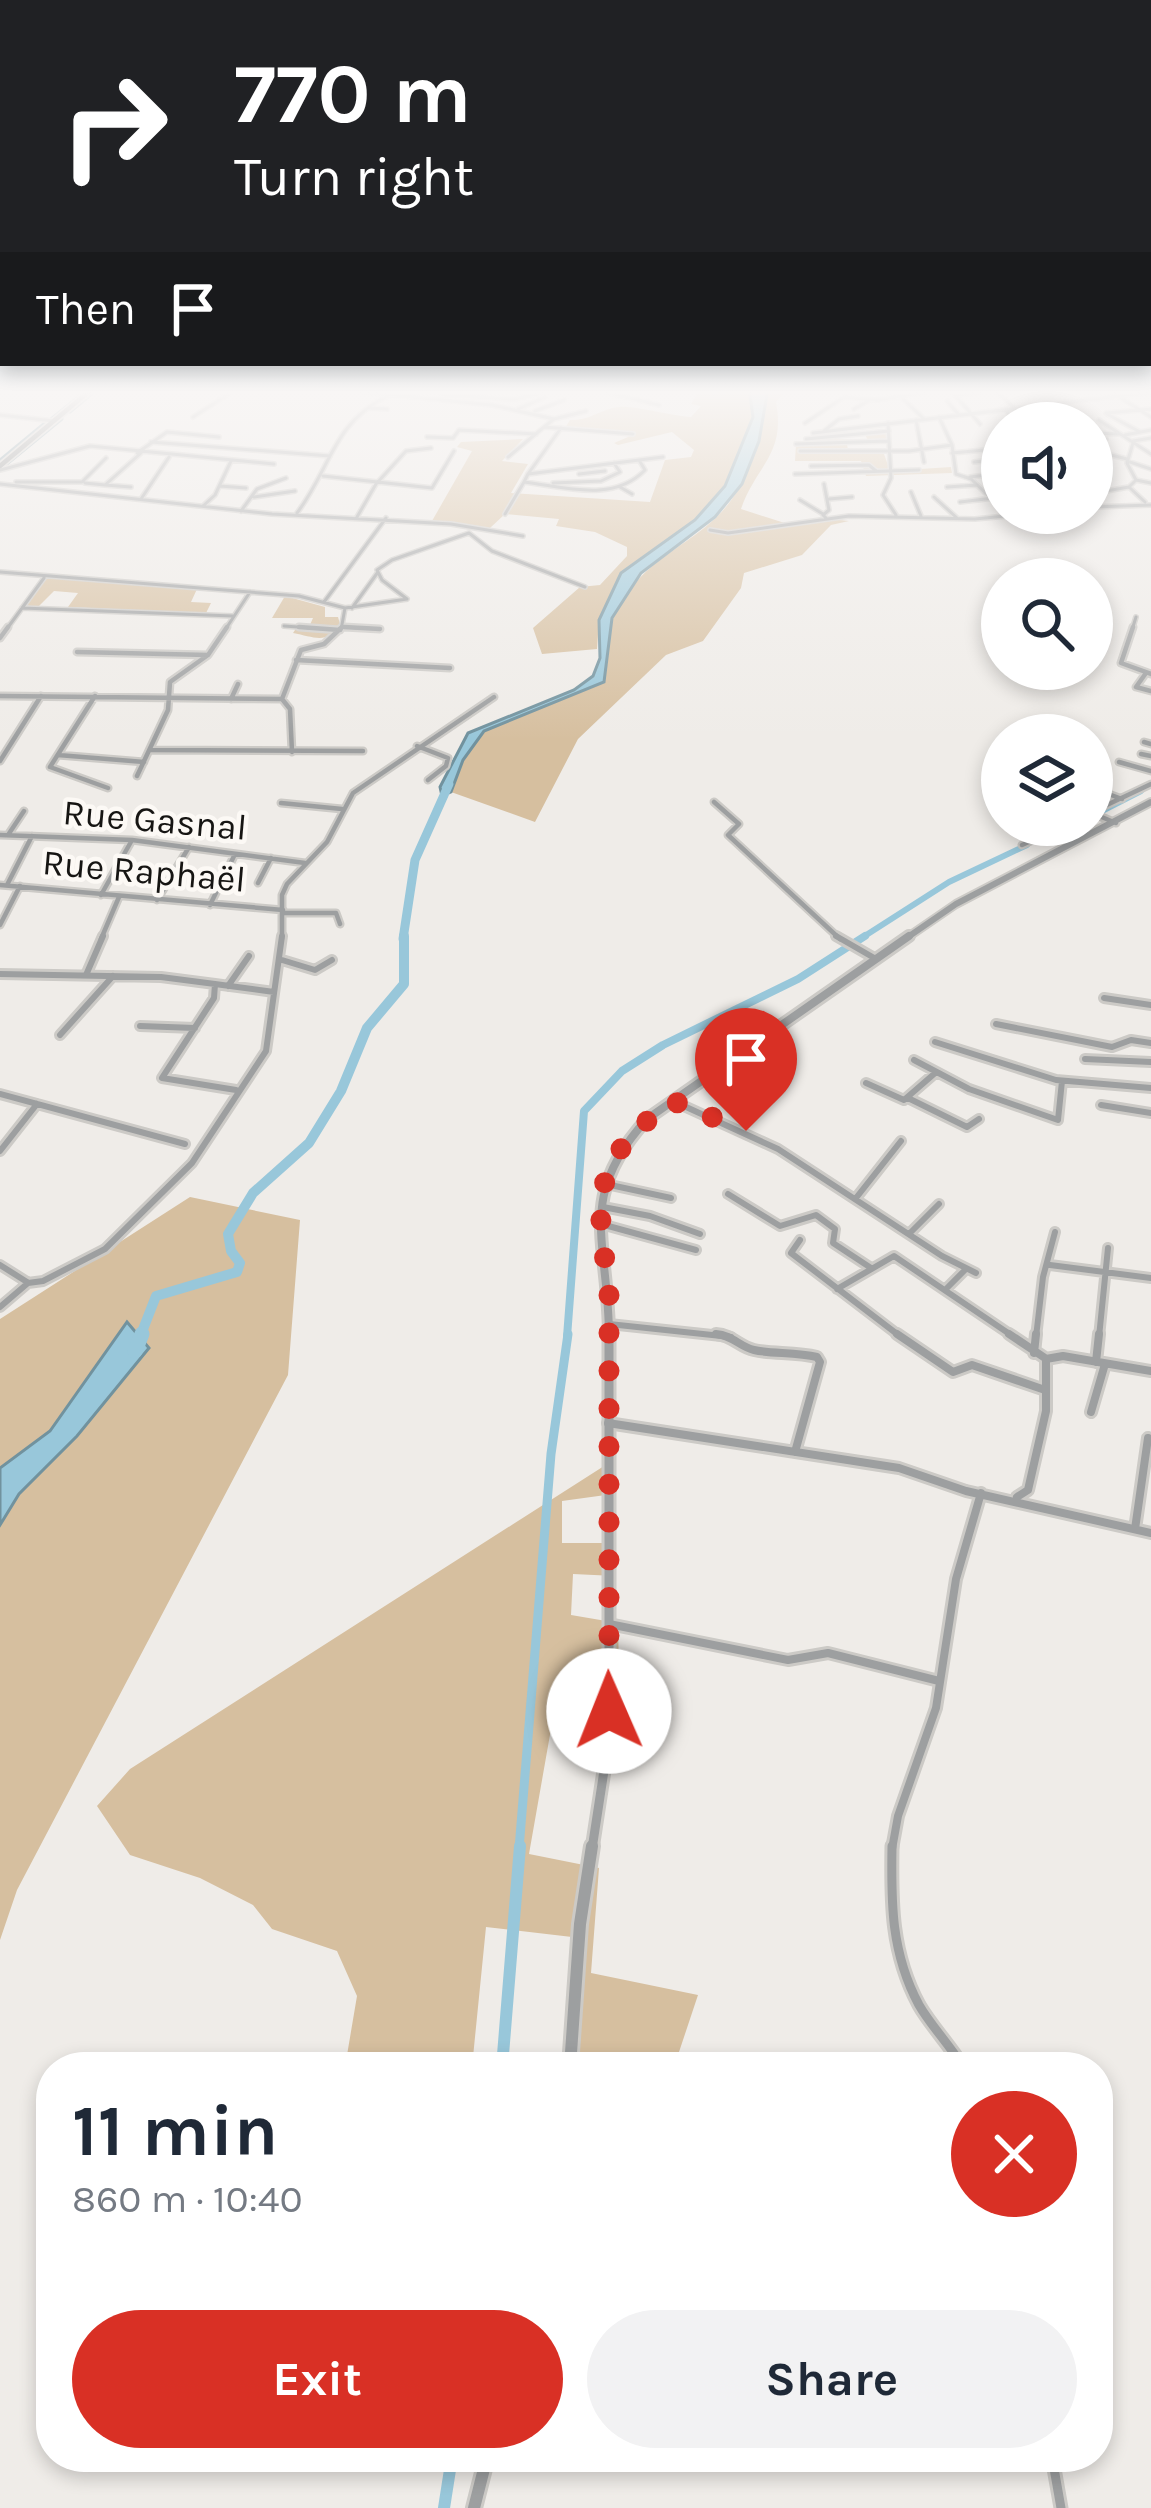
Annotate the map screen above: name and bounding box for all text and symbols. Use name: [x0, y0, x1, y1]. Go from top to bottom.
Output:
text: 770 m: [234, 45, 472, 143]
icon: right: [36, 48, 192, 204]
text: Turn right: [234, 145, 474, 209]
icon: arrive: [160, 276, 226, 342]
text: Then: [36, 283, 136, 335]
map controls: [981, 402, 1113, 846]
button: sound: [981, 402, 1113, 534]
button: search: [981, 558, 1113, 690]
button: layers: [981, 714, 1113, 846]
street label: Rue Gasnal: [61, 791, 249, 849]
street label: Rue Raphaël: [41, 841, 247, 901]
pin: [695, 1008, 797, 1131]
icon: arrive: [713, 1026, 779, 1092]
position arrow: [546, 1648, 672, 1774]
text: 11 min: [72, 2089, 278, 2173]
button: close: [951, 2091, 1077, 2217]
text: 860 m · 10:40: [72, 2176, 303, 2222]
button: Exit: [72, 2310, 563, 2448]
button: Share: [587, 2310, 1077, 2448]

